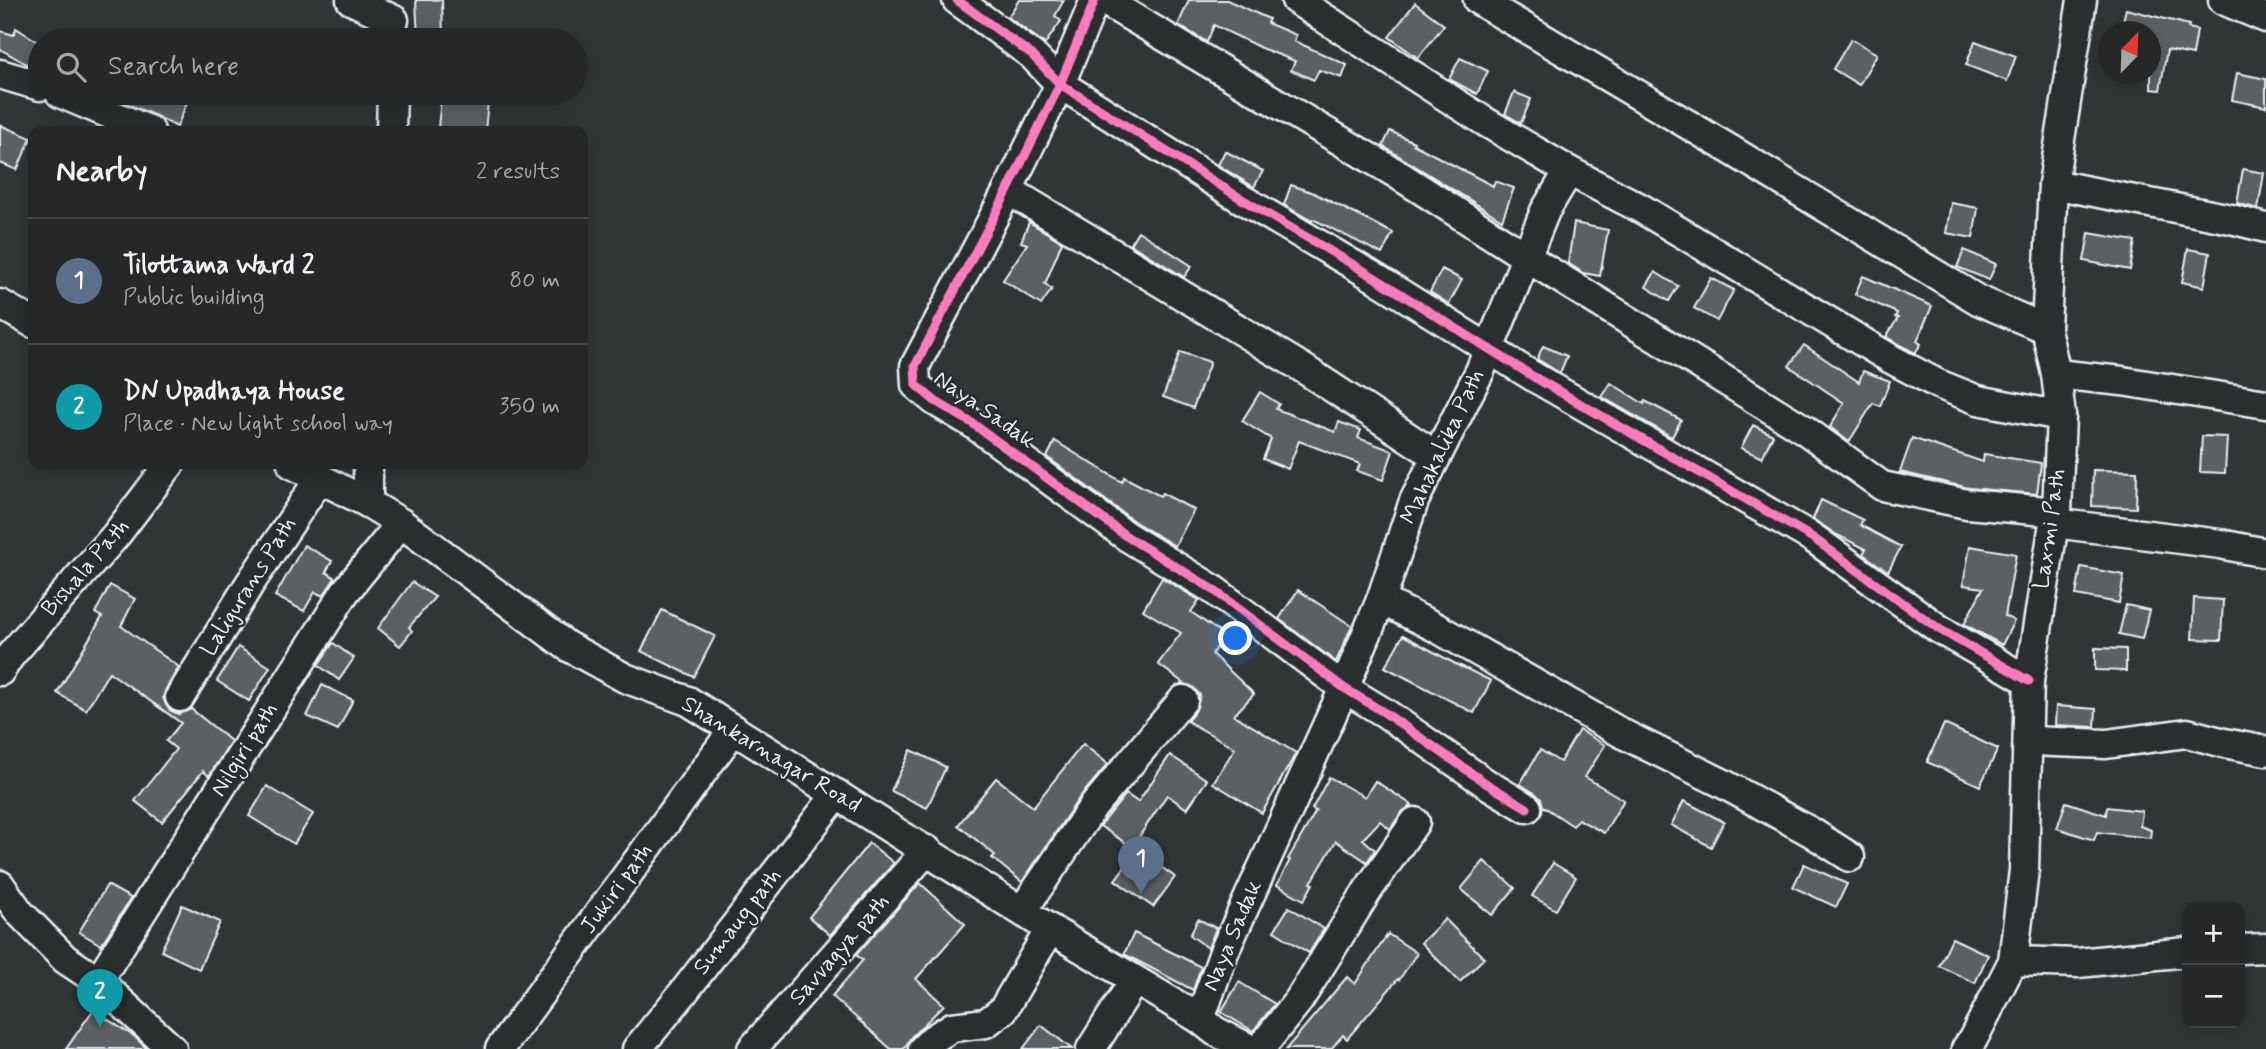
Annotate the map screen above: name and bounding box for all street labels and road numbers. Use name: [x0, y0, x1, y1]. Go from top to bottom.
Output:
street label: Naya Sadak: [927, 364, 1041, 456]
street label: Mahakalika Path: [1394, 365, 1492, 529]
street label: Laxmi Path: [2027, 467, 2073, 591]
street label: Laligurans Path: [194, 512, 304, 662]
street label: Bishala Path: [35, 513, 137, 623]
street label: Shankarnagar Road: [676, 689, 866, 821]
street label: Nilgiri path: [204, 697, 287, 804]
street label: Jukiri path: [574, 838, 660, 940]
street label: Sumaug path: [687, 862, 791, 983]
street label: Naya Sadak: [1196, 876, 1270, 996]
street label: Savvagya path: [783, 888, 897, 1012]

